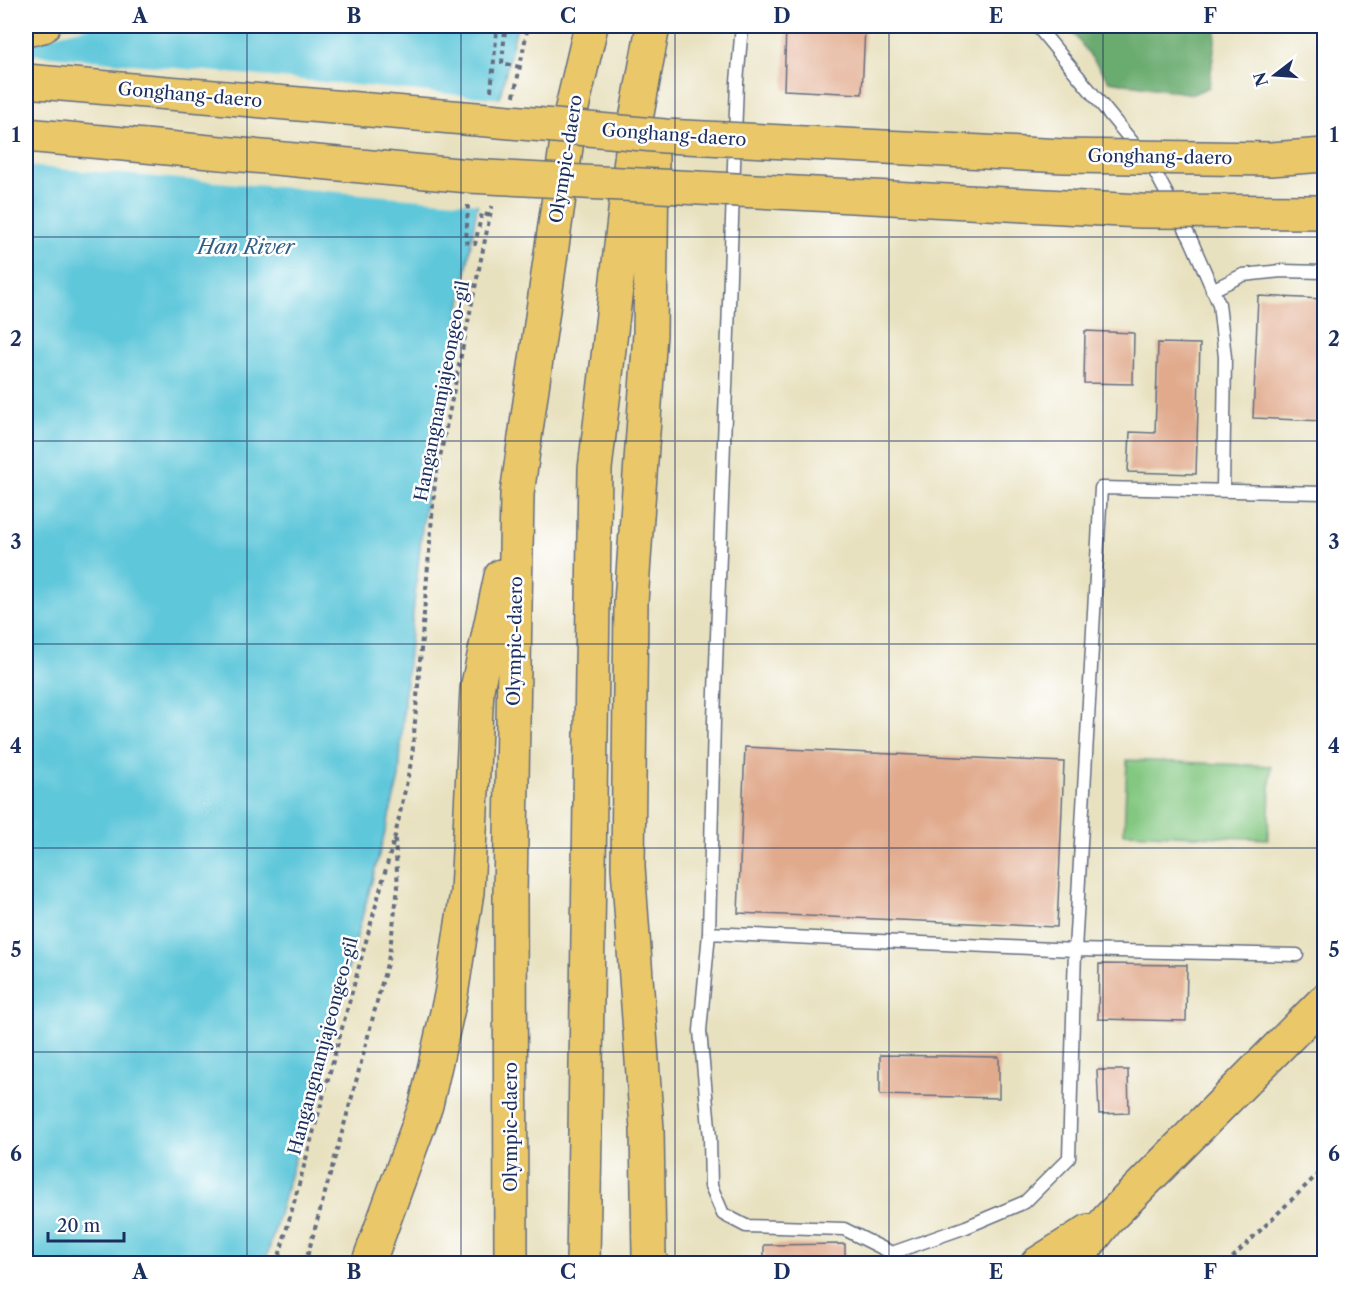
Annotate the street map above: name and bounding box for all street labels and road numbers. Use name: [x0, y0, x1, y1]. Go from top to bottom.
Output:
street label: Gonghang-daero: [117, 78, 263, 112]
street label: Olympic-daero: [545, 93, 587, 225]
street label: Gonghang-daero: [601, 119, 747, 151]
street label: Gonghang-daero: [1087, 145, 1233, 169]
street label: Hangangnamjajeongeo-gil: [410, 279, 474, 503]
street label: Olympic-daero: [503, 576, 527, 706]
street label: Hangangnamjajeongeo-gil: [283, 935, 363, 1157]
street label: Olympic-daero: [500, 1062, 522, 1192]

